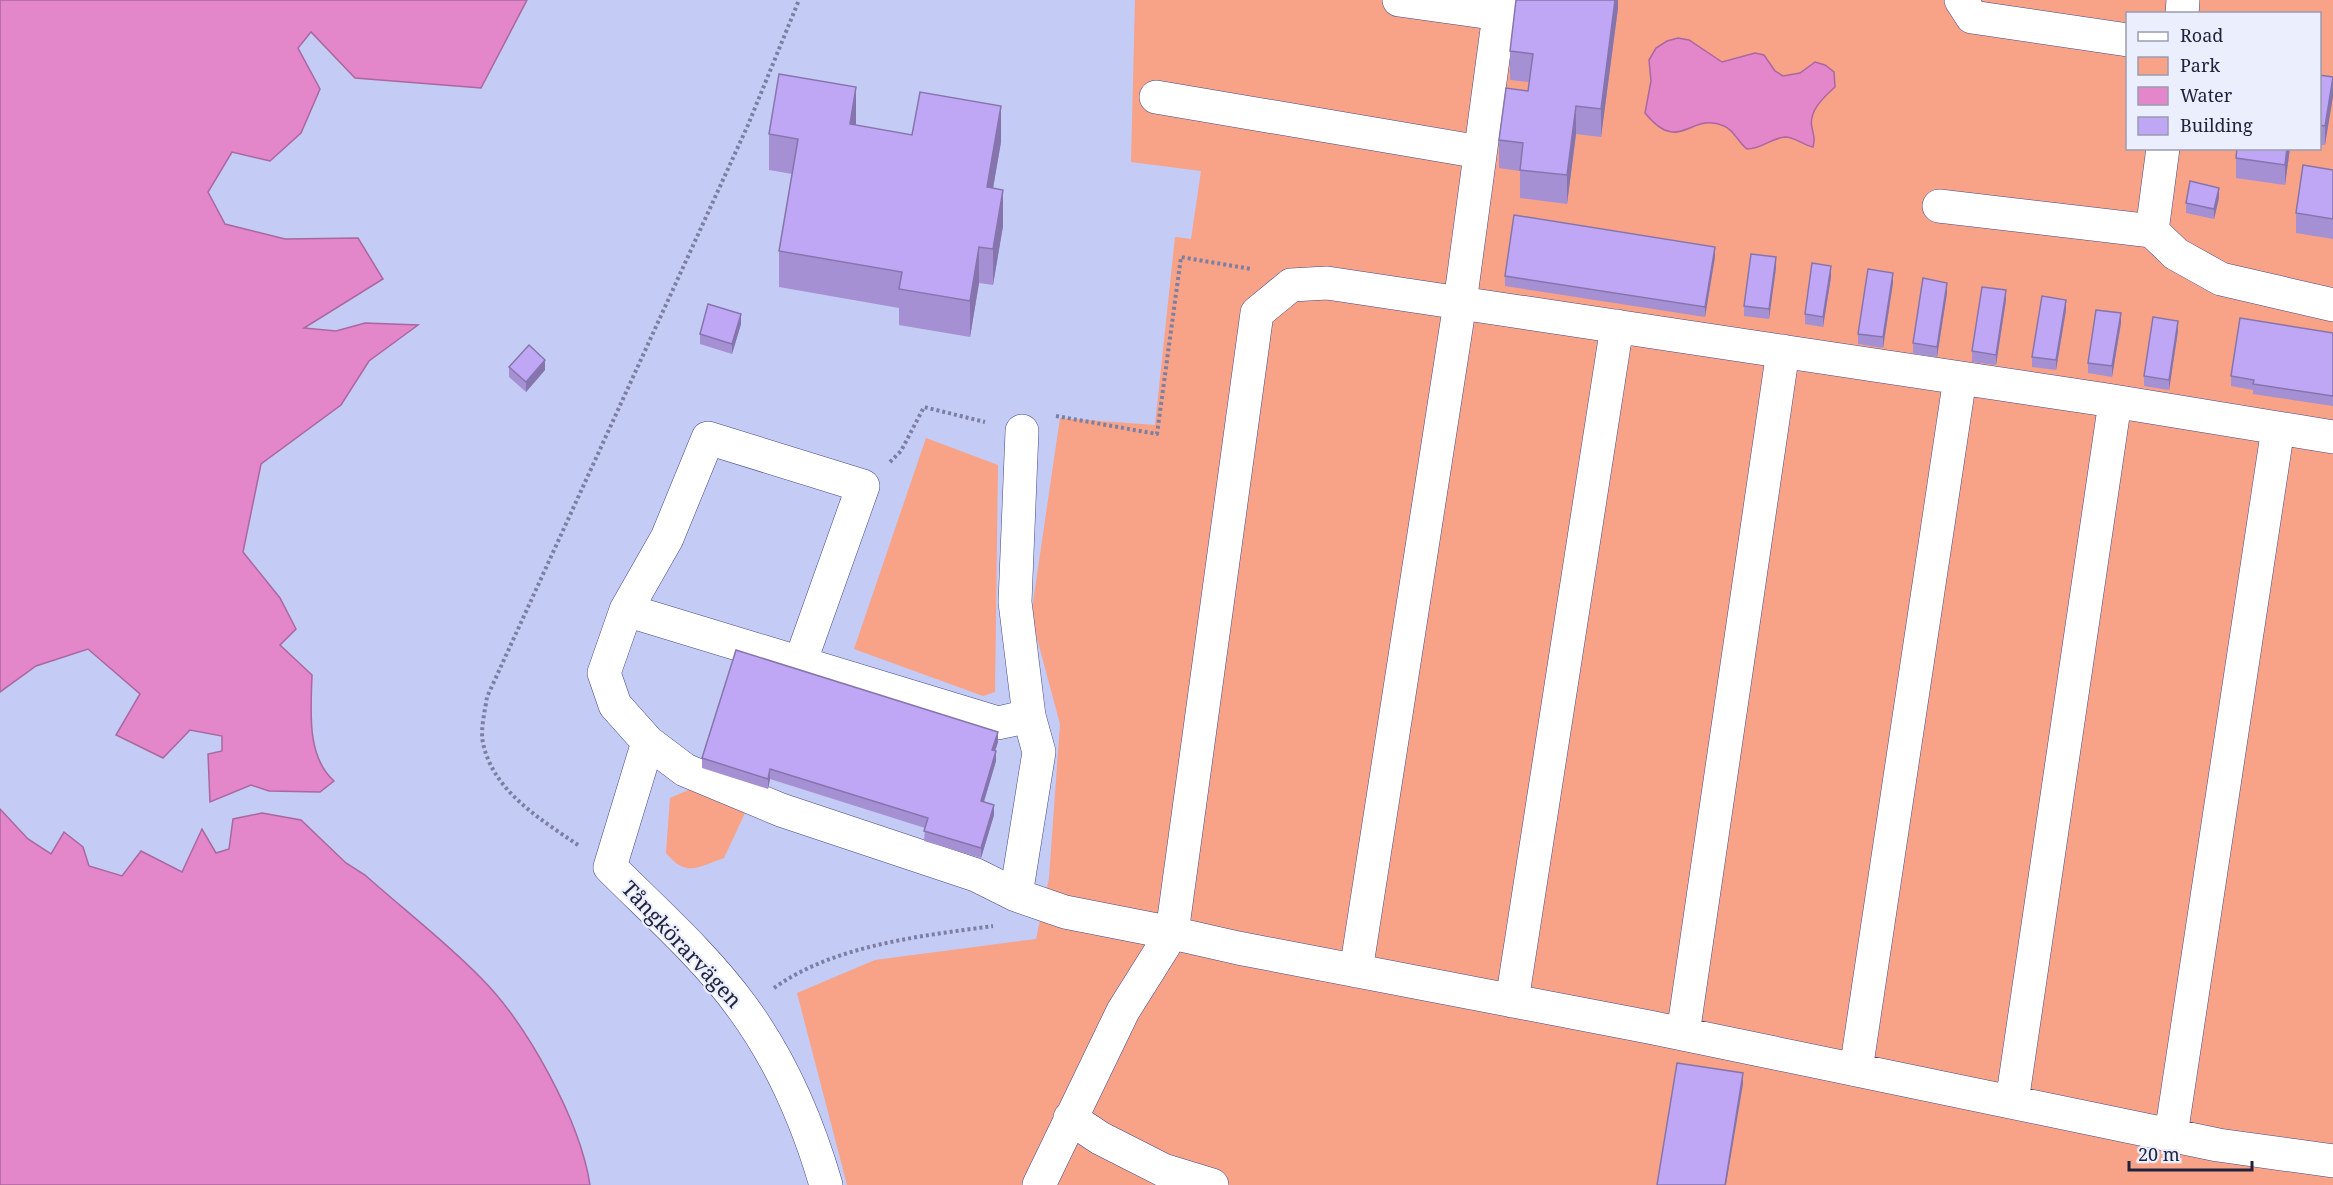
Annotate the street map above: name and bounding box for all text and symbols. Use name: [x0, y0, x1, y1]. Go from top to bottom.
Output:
legend: [2126, 12, 2321, 150]
text: Road: [2180, 23, 2223, 47]
text: Park: [2180, 53, 2220, 77]
text: Water: [2180, 83, 2233, 107]
text: Building: [2180, 113, 2253, 137]
street label: Tångkörarvägen: [616, 874, 748, 1014]
scale bar: [2129, 1134, 2252, 1172]
text: 20 m: [2138, 1142, 2180, 1166]

